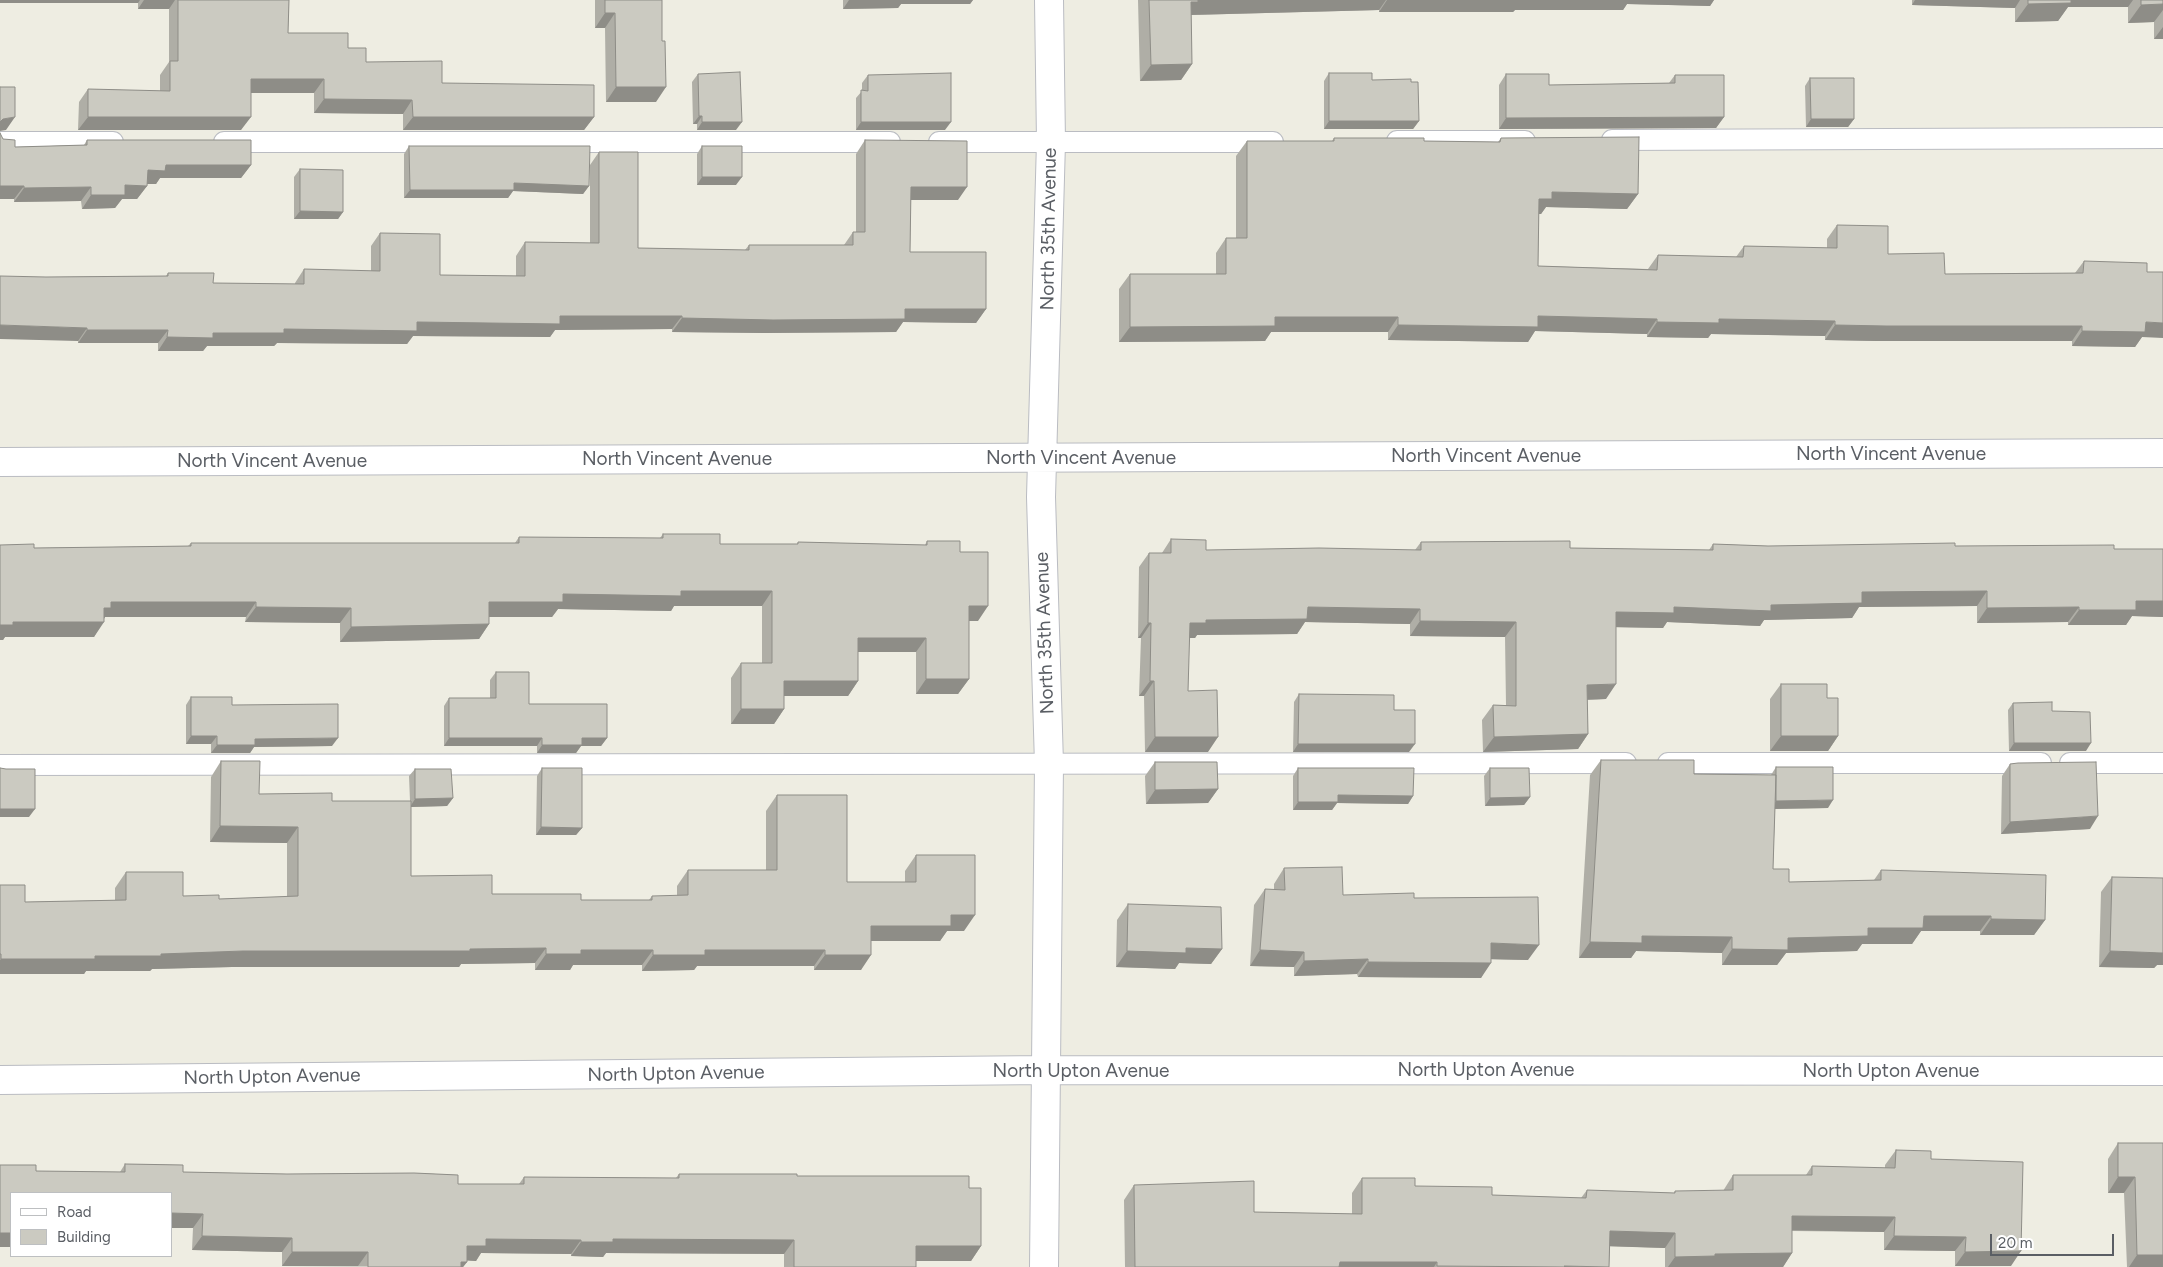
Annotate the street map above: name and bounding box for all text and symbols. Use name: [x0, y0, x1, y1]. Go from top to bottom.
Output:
street label: North 35th Avenue: [1036, 148, 1062, 310]
street label: North Vincent Avenue: [1796, 443, 1986, 465]
street label: North Vincent Avenue: [1391, 445, 1581, 467]
street label: North Vincent Avenue: [986, 447, 1176, 469]
street label: North Vincent Avenue: [582, 448, 772, 470]
street label: North Vincent Avenue: [177, 450, 367, 472]
street label: North 35th Avenue: [1031, 551, 1059, 715]
street label: North Upton Avenue: [1398, 1059, 1574, 1081]
street label: North Upton Avenue: [993, 1060, 1169, 1082]
street label: North Upton Avenue: [1803, 1060, 1979, 1082]
street label: North Upton Avenue: [587, 1061, 765, 1087]
street label: North Upton Avenue: [183, 1064, 361, 1090]
legend: [10, 1192, 172, 1257]
text: Road: [57, 1203, 92, 1221]
scale bar: [1993, 1224, 2117, 1256]
text: Building: [57, 1228, 111, 1246]
text: 20 m: [1998, 1234, 2032, 1252]

